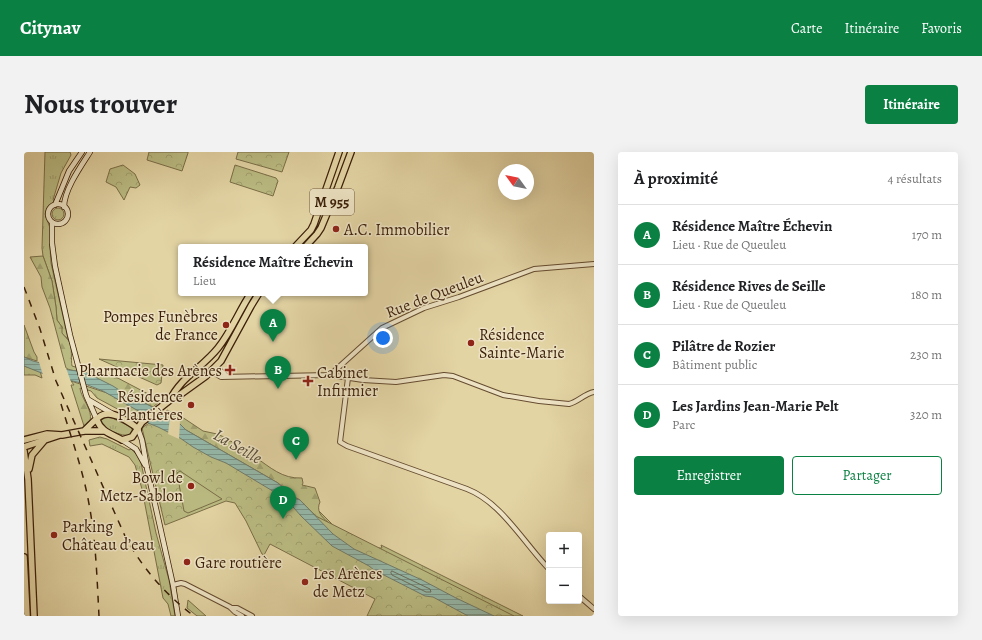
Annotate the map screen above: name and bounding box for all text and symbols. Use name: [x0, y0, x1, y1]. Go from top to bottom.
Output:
text: Citynav: [20, 15, 81, 41]
text: Carte: [791, 19, 822, 38]
text: Itinéraire: [844, 19, 899, 38]
text: Favoris: [921, 19, 962, 38]
text: Nous trouver: [24, 85, 177, 123]
button: Itinéraire: [865, 85, 958, 124]
north arrow: [498, 164, 534, 200]
text: À proximité: [634, 167, 718, 190]
text: 4 résultats: [888, 170, 942, 187]
road number: M 955: [310, 189, 354, 215]
text: Résidence Maître Échevin: [672, 216, 832, 236]
place label: A.C. Immobilier: [343, 219, 450, 241]
marker: A.C. Immobilier: [331, 224, 341, 234]
text: A: [643, 226, 651, 243]
text: 170 m: [912, 226, 942, 243]
text: Lieu · Rue de Queuleu: [672, 236, 786, 253]
popup: [178, 244, 368, 296]
text: Résidence Maître Échevin: [193, 252, 353, 272]
street label: Rue de Queuleu: [383, 266, 487, 324]
text: Lieu: [193, 272, 216, 289]
text: Résidence Rives de Seille: [672, 276, 826, 296]
text: B: [643, 286, 651, 303]
text: 180 m: [911, 286, 942, 303]
text: Lieu · Rue de Queuleu: [672, 296, 786, 313]
place label: Pompes Funèbres de France: [103, 306, 218, 346]
pin: A: [260, 309, 286, 342]
marker: Pompes Funèbres de France: [221, 320, 231, 330]
place label: Résidence Sainte-Marie: [479, 324, 565, 364]
your location: [373, 328, 393, 348]
text: Pilâtre de Rozier: [672, 336, 776, 356]
marker: Résidence Sainte-Marie: [466, 338, 476, 348]
text: C: [643, 346, 651, 363]
text: 230 m: [910, 346, 942, 363]
pin: B: [265, 356, 291, 389]
text: Bâtiment public: [672, 356, 757, 373]
place label: Pharmacie des Arènes: [79, 360, 222, 382]
place label: Cabinet Infirmier: [317, 362, 378, 402]
marker: Pharmacie des Arènes: [225, 365, 235, 375]
marker: Cabinet Infirmier: [302, 375, 314, 387]
place label: Résidence Plantières: [117, 386, 183, 426]
text: Les Jardins Jean-Marie Pelt: [672, 396, 839, 416]
marker: Résidence Plantières: [186, 400, 196, 410]
text: D: [642, 406, 652, 423]
text: 320 m: [910, 406, 942, 423]
text: Parc: [672, 416, 695, 433]
water label: La Seille: [209, 423, 266, 470]
pin: C: [283, 427, 309, 460]
button: Enregistrer: [634, 456, 784, 495]
button: Partager: [792, 456, 942, 495]
place label: Bowl de Metz-Sablon: [99, 467, 183, 507]
marker: Bowl de Metz-Sablon: [186, 481, 196, 491]
pin: D: [270, 486, 296, 519]
place label: Parking Château d’eau: [62, 516, 155, 556]
marker: Parking Château d’eau: [49, 530, 59, 540]
map controls: [546, 532, 582, 604]
button: +: [546, 532, 582, 568]
place label: Gare routière: [195, 552, 282, 574]
marker: Gare routière: [182, 557, 192, 567]
place label: Les Arènes de Metz: [313, 563, 382, 603]
button: −: [546, 568, 582, 604]
marker: Les Arènes de Metz: [300, 577, 310, 587]

